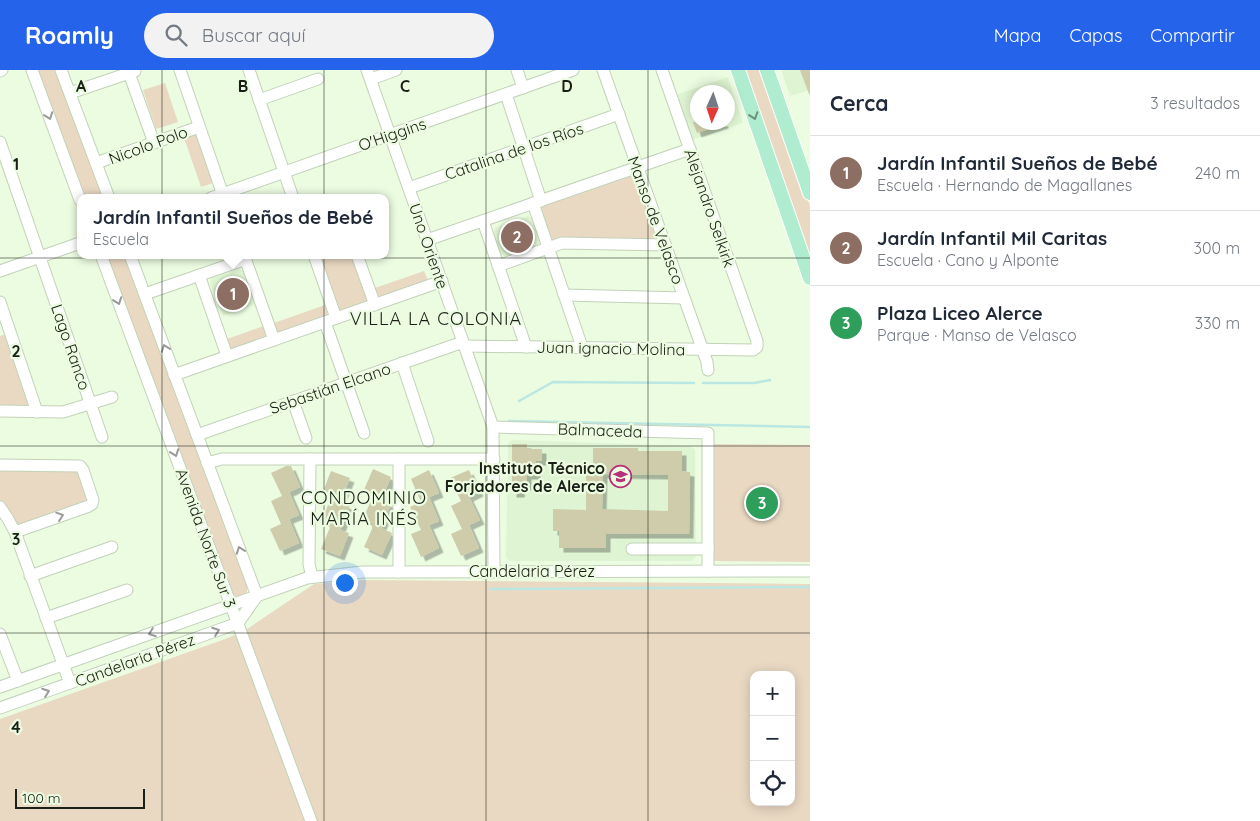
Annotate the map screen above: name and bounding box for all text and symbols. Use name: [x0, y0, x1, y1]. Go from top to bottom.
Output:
search box: [144, 13, 494, 58]
text: Roamly: [25, 20, 114, 50]
icon: search: [162, 21, 190, 49]
text: Buscar aquí: [202, 23, 306, 47]
text: Mapa: [994, 24, 1041, 47]
text: Capas: [1069, 24, 1122, 47]
text: Compartir: [1150, 24, 1235, 47]
text: A: [76, 76, 87, 96]
text: B: [238, 76, 248, 96]
text: C: [400, 76, 410, 96]
text: D: [561, 76, 573, 96]
north arrow: [690, 85, 735, 130]
text: Cerca: [830, 90, 888, 116]
text: 3 resultados: [1150, 93, 1240, 113]
one-way arrow: [43, 111, 53, 119]
one-way arrow: [748, 111, 758, 120]
street label: O'Higgins: [355, 113, 429, 155]
street label: Catalina de los Ríos: [442, 118, 586, 184]
street label: Nicolo Polo: [106, 121, 190, 169]
street label: Alejandro Selkirk: [680, 146, 740, 270]
text: Jardín Infantil Sueños de Bebé: [877, 151, 1158, 175]
street label: Manso de Velasco: [624, 153, 688, 287]
text: 1: [13, 154, 19, 174]
text: 1: [843, 163, 849, 183]
text: 240 m: [1194, 163, 1240, 183]
text: Escuela · Hernando de Magallanes: [877, 175, 1132, 195]
popup: [77, 194, 389, 259]
street label: Uno Oriente: [405, 201, 453, 291]
text: Jardín Infantil Sueños de Bebé: [93, 205, 373, 229]
pin: 2: [501, 218, 533, 256]
text: Jardín Infantil Mil Caritas: [877, 226, 1107, 250]
text: Escuela: [93, 229, 149, 249]
text: 2: [841, 238, 851, 258]
text: 300 m: [1194, 238, 1240, 258]
text: Escuela · Cano y Alponte: [877, 250, 1059, 270]
pin: 1: [217, 275, 249, 313]
one-way arrow: [112, 296, 122, 305]
street label: Lago Ranco: [47, 301, 95, 393]
text: Plaza Liceo Alerce: [877, 301, 1043, 325]
district label: VILLA LA COLONIA: [350, 307, 522, 330]
text: 3: [842, 313, 850, 333]
text: 330 m: [1195, 313, 1240, 333]
text: Parque · Manso de Velasco: [877, 325, 1077, 345]
street label: Juan ignacio Molina: [537, 337, 685, 359]
text: 2: [11, 341, 21, 361]
one-way arrow: [161, 345, 171, 353]
street label: Sebastián Elcano: [267, 358, 393, 418]
street label: Balmaceda: [557, 419, 643, 441]
one-way arrow: [169, 448, 179, 457]
place label: Instituto Técnico Forjadores de Alerce: [445, 458, 605, 496]
school or university icon: Instituto Técnico Forjadores de Alerce: [609, 465, 633, 489]
street label: Avenida Norte Sur 3: [171, 466, 241, 610]
pin: 3: [746, 484, 778, 522]
district label: CONDOMINIO MARÍA INÉS: [301, 486, 427, 530]
one-way arrow: [56, 512, 64, 522]
text: 3: [12, 529, 20, 549]
one-way arrow: [236, 546, 246, 555]
street label: Candelaria Pérez: [469, 561, 595, 581]
your location: [332, 570, 358, 596]
one-way arrow: [148, 627, 157, 637]
one-way arrow: [211, 627, 219, 637]
street label: Candelaria Pérez: [72, 629, 198, 691]
map controls: [750, 671, 795, 806]
button: +: [750, 671, 795, 716]
one-way arrow: [41, 688, 50, 698]
button: −: [750, 716, 795, 761]
text: 4: [11, 717, 21, 737]
button: locate: [750, 761, 795, 806]
scale bar: [15, 786, 145, 809]
text: 100 m: [22, 789, 60, 807]

